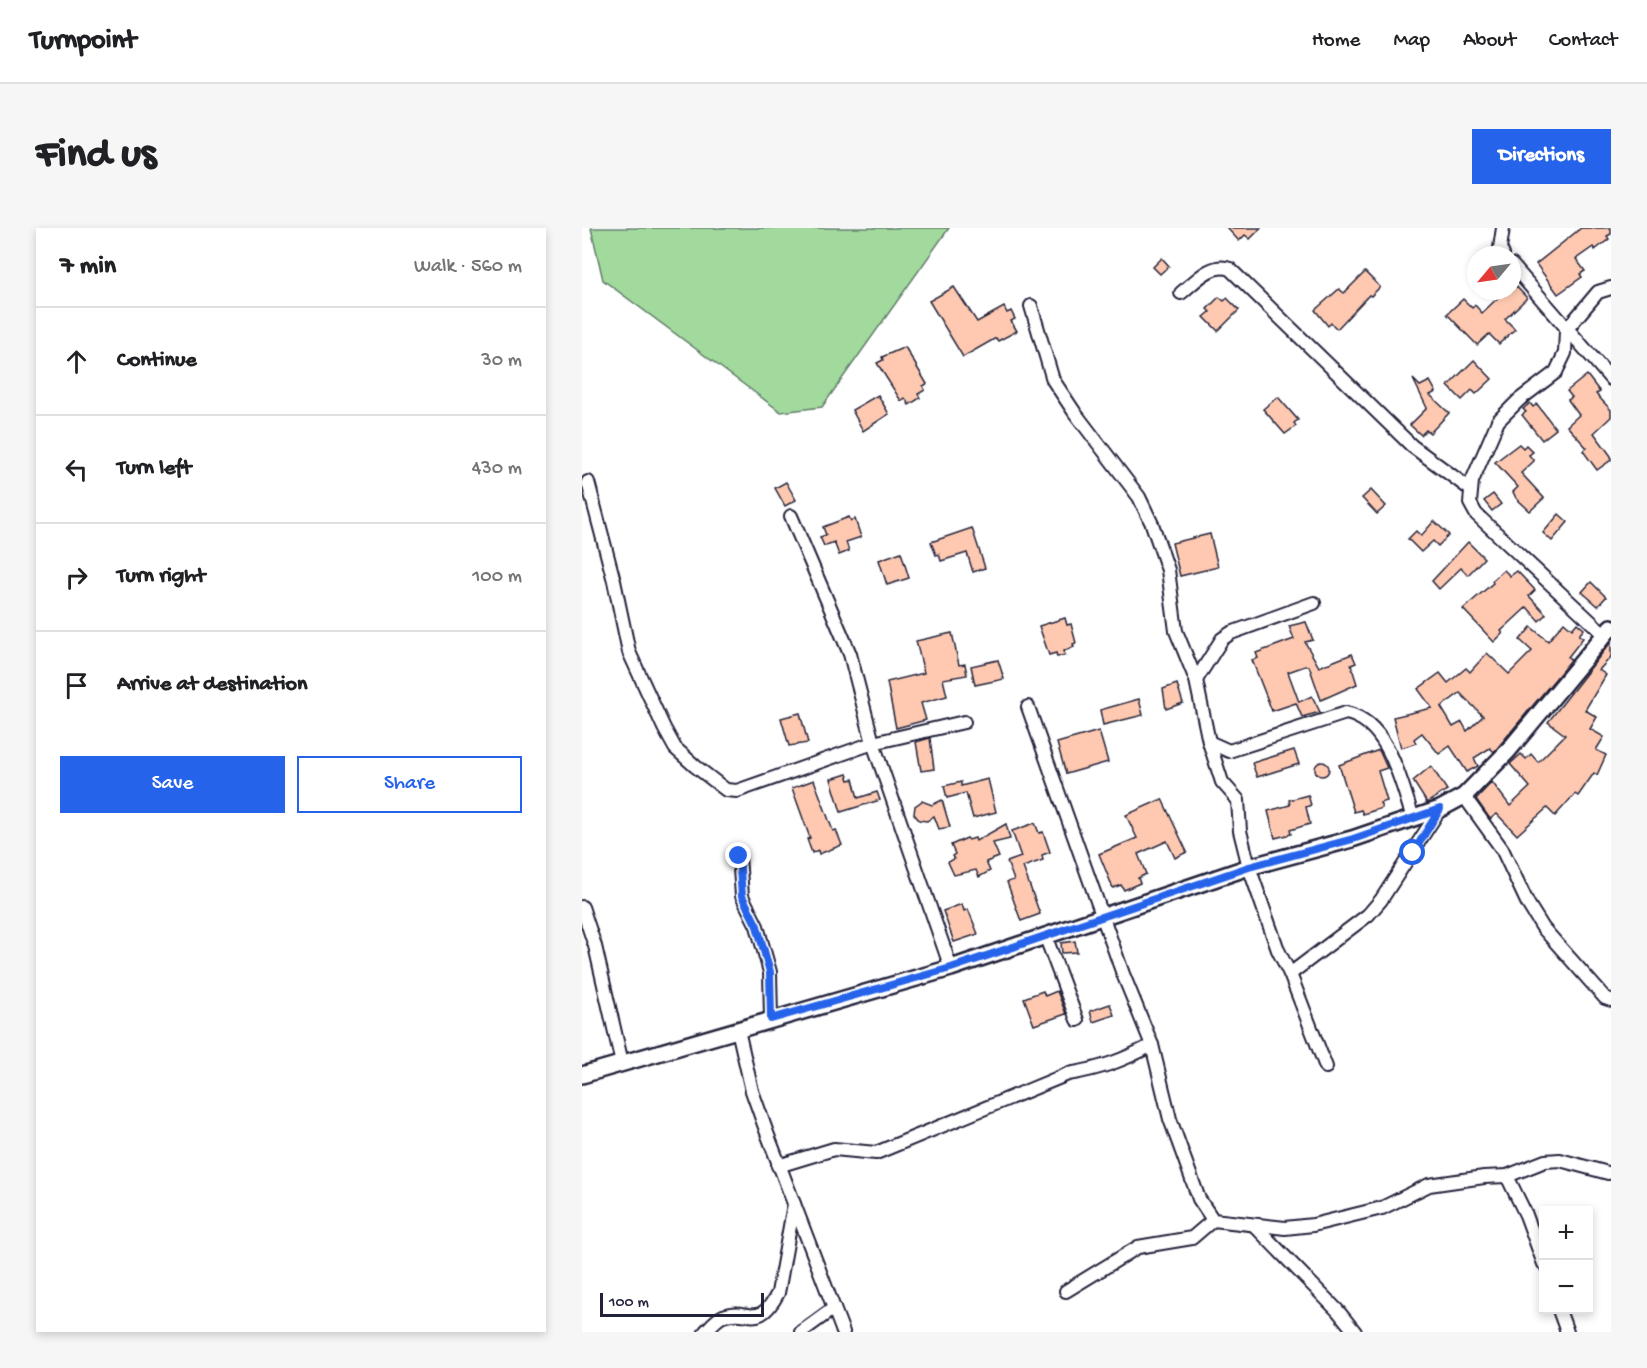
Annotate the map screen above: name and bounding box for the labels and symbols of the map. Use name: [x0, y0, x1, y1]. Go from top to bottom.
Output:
north arrow: [1467, 246, 1521, 300]
route start: [1399, 839, 1425, 865]
route end: [725, 842, 751, 868]
scale bar: [600, 1290, 764, 1318]

